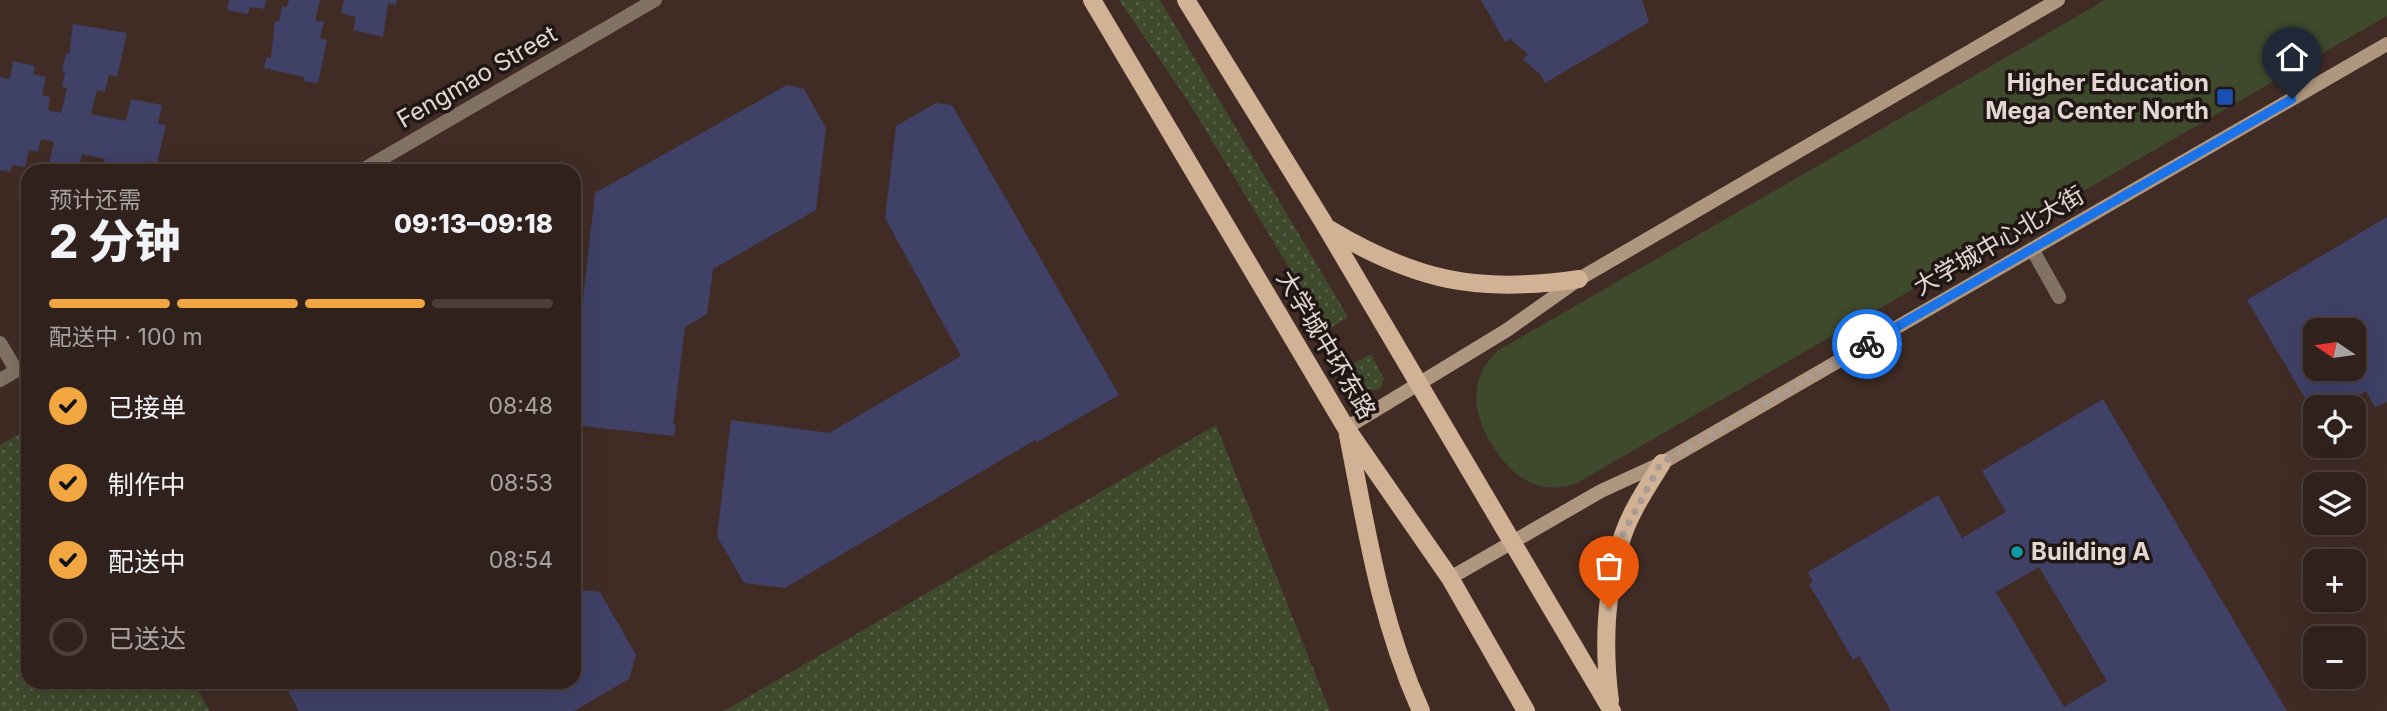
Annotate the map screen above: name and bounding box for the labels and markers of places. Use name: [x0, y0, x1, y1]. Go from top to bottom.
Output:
pin: [2262, 27, 2322, 99]
place label: Higher Education Mega Center North: [1985, 68, 2209, 125]
marker: Higher Education Mega Center North: [2215, 87, 2235, 107]
pin: [1579, 536, 1639, 608]
place label: Building A: [2031, 537, 2150, 566]
marker: Building A: [2009, 544, 2025, 560]

